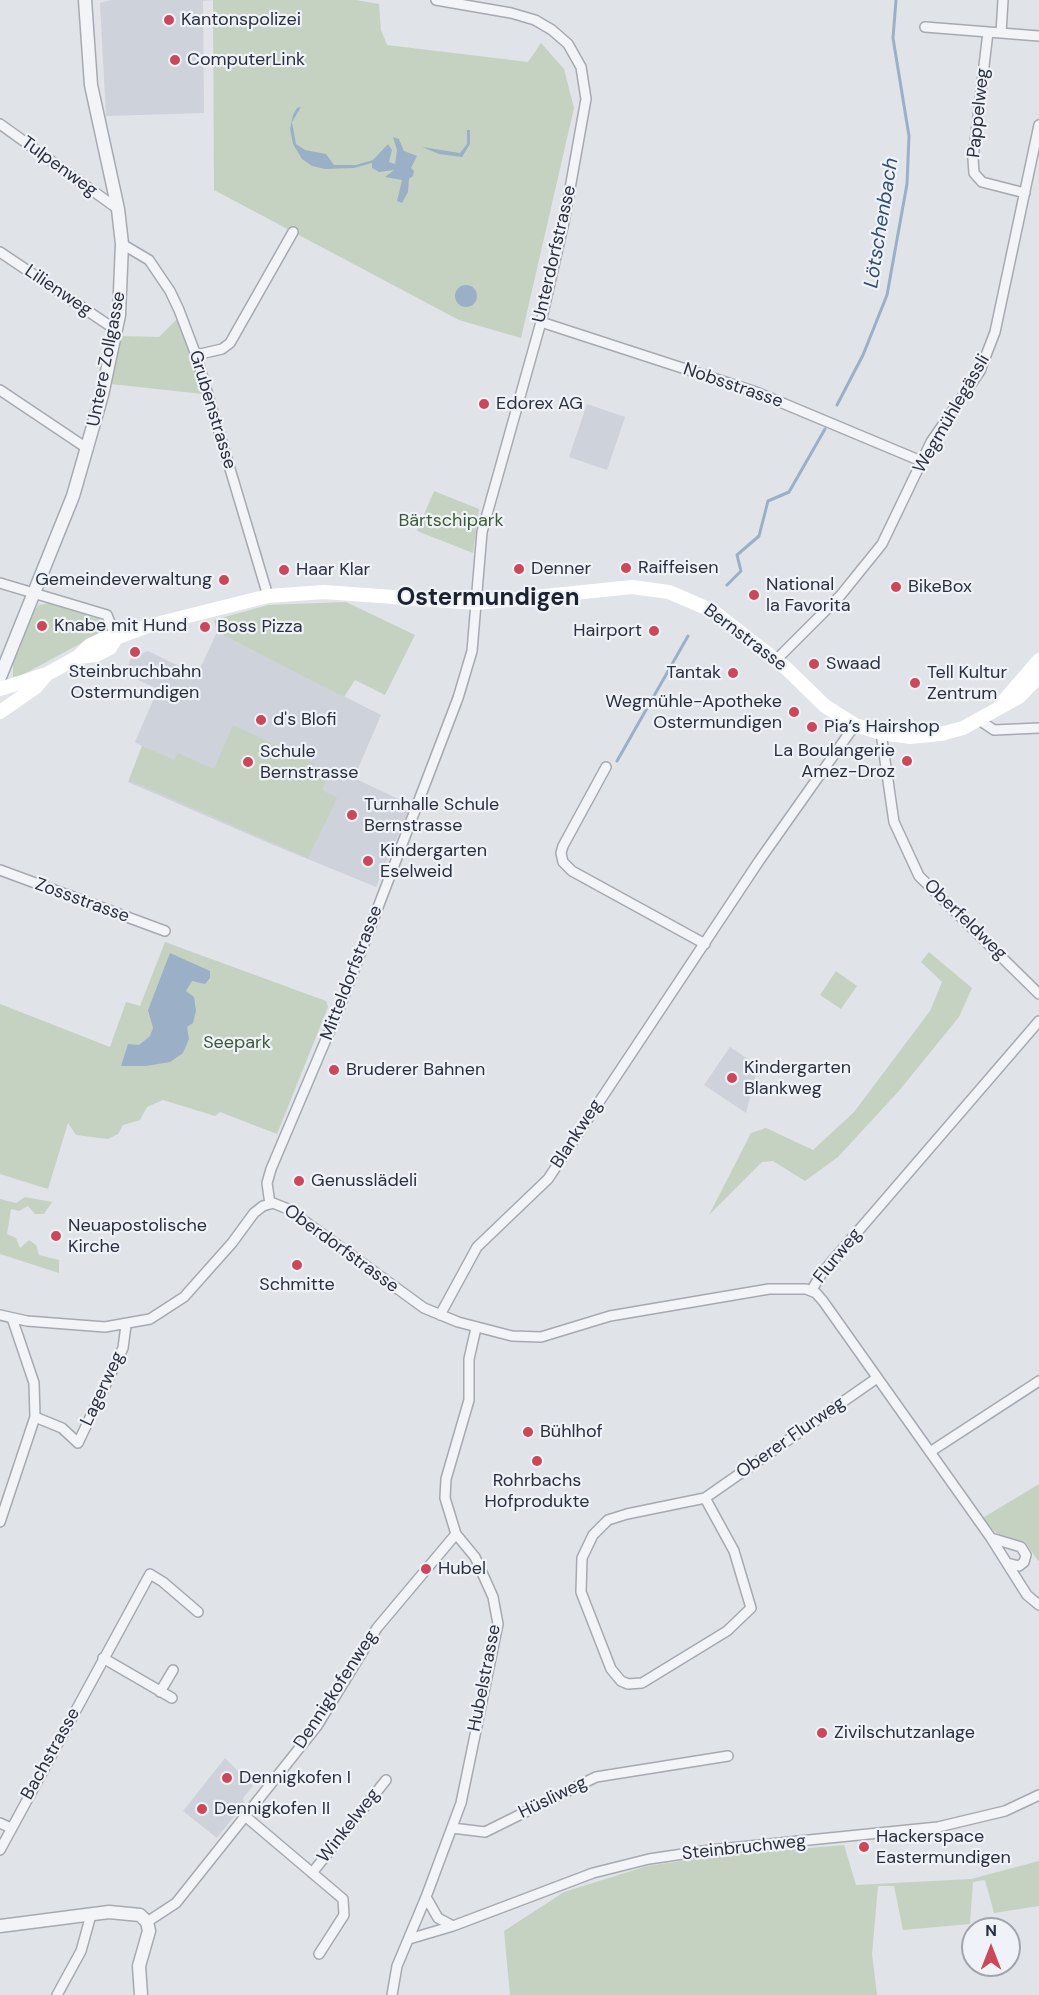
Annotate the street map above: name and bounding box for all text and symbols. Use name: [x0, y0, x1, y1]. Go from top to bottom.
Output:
place label: Kantonspolizei: [181, 9, 301, 31]
marker: Kantonspolizei: [162, 13, 176, 27]
place label: ComputerLink: [187, 49, 305, 71]
marker: ComputerLink: [168, 53, 182, 67]
street label: Pappelweg: [964, 67, 994, 159]
street label: Tulpenweg: [17, 132, 101, 202]
water label: Lötschenbach: [860, 156, 904, 290]
street label: Unterdorfstrasse: [529, 183, 581, 325]
street label: Lilienweg: [20, 261, 96, 321]
street label: Untere Zollgasse: [83, 290, 131, 428]
street label: Grubenstrasse: [184, 348, 240, 472]
street label: Wegmühlegässli: [909, 351, 995, 477]
street label: Nobsstrasse: [680, 359, 786, 413]
place label: Edorex AG: [496, 393, 583, 415]
marker: Edorex AG: [477, 397, 491, 411]
park label: Bärtschipark: [398, 510, 504, 532]
place label: Raiffeisen: [638, 557, 719, 579]
place label: Denner: [531, 558, 591, 580]
place label: Haar Klar: [296, 559, 370, 581]
marker: Raiffeisen: [619, 561, 633, 575]
marker: Denner: [512, 562, 526, 576]
marker: Haar Klar: [277, 563, 291, 577]
place label: Gemeindeverwaltung: [35, 569, 212, 591]
marker: Gemeindeverwaltung: [217, 573, 231, 587]
place label: National la Favorita: [766, 574, 851, 616]
place label: BikeBox: [908, 576, 972, 598]
marker: BikeBox: [889, 580, 903, 594]
district label: Ostermundigen: [396, 585, 580, 613]
marker: National la Favorita: [747, 588, 761, 602]
street label: Bernstrasse: [699, 600, 791, 676]
place label: Knabe mit Hund: [54, 615, 187, 637]
place label: Boss Pizza: [217, 616, 302, 638]
marker: Knabe mit Hund: [35, 619, 49, 633]
marker: Boss Pizza: [198, 620, 212, 634]
place label: Hairport: [573, 620, 642, 642]
marker: Hairport: [647, 624, 661, 638]
marker: Steinbruchbahn Ostermundigen: [128, 645, 142, 659]
place label: Swaad: [826, 653, 881, 675]
marker: Swaad: [807, 657, 821, 671]
place label: Steinbruchbahn Ostermundigen: [69, 661, 201, 704]
place label: Tantak: [666, 662, 721, 684]
place label: Tell Kultur Zentrum: [927, 662, 1007, 704]
marker: Tantak: [726, 666, 740, 680]
marker: Tell Kultur Zentrum: [908, 676, 922, 690]
place label: Wegmühle-Apotheke Ostermundigen: [605, 691, 782, 734]
marker: Wegmühle-Apotheke Ostermundigen: [787, 705, 801, 719]
place label: d's Blofi: [273, 709, 337, 731]
marker: d's Blofi: [254, 713, 268, 727]
place label: Pia’s Hairshop: [824, 716, 940, 738]
marker: Pia’s Hairshop: [805, 720, 819, 734]
place label: La Boulangerie Amez-Droz: [774, 740, 895, 783]
place label: Schule Bernstrasse: [260, 741, 359, 783]
marker: La Boulangerie Amez-Droz: [900, 754, 914, 768]
marker: Schule Bernstrasse: [241, 755, 255, 769]
place label: Turnhalle Schule Bernstrasse: [364, 794, 499, 836]
marker: Turnhalle Schule Bernstrasse: [345, 808, 359, 822]
place label: Kindergarten Eselweid: [380, 840, 487, 882]
marker: Kindergarten Eselweid: [361, 854, 375, 868]
street label: Zossstrasse: [32, 874, 132, 928]
street label: Oberfeldweg: [919, 875, 1011, 965]
street label: Mitteldorfstrasse: [316, 903, 388, 1043]
park label: Seepark: [203, 1032, 271, 1054]
place label: Kindergarten Blankweg: [744, 1057, 851, 1100]
place label: Bruderer Bahnen: [346, 1059, 485, 1081]
marker: Bruderer Bahnen: [327, 1063, 341, 1077]
marker: Kindergarten Blankweg: [725, 1071, 739, 1085]
street label: Blankweg: [547, 1096, 607, 1172]
place label: Genusslädeli: [311, 1170, 417, 1192]
marker: Genusslädeli: [292, 1174, 306, 1188]
street label: Oberdorfstrasse: [279, 1200, 403, 1298]
place label: Neuapostolische Kirche: [68, 1215, 207, 1258]
street label: Flurweg: [809, 1224, 867, 1288]
marker: Neuapostolische Kirche: [49, 1229, 63, 1243]
marker: Schmitte: [290, 1258, 304, 1272]
place label: Schmitte: [259, 1274, 335, 1296]
street label: Lagerweg: [76, 1348, 130, 1430]
street label: Oberer Flurweg: [733, 1393, 849, 1483]
place label: Bühlhof: [540, 1421, 603, 1443]
marker: Bühlhof: [521, 1425, 535, 1439]
marker: Rohrbachs Hofprodukte: [530, 1454, 544, 1468]
place label: Rohrbachs Hofprodukte: [484, 1470, 590, 1512]
place label: Hubel: [438, 1558, 486, 1580]
marker: Hubel: [419, 1562, 433, 1576]
street label: Hubelstrasse: [464, 1623, 506, 1733]
street label: Dennigkofenweg: [290, 1627, 382, 1753]
street label: Bachstrasse: [17, 1704, 85, 1804]
place label: Zivilschutzanlage: [834, 1722, 975, 1744]
marker: Zivilschutzanlage: [815, 1726, 829, 1740]
place label: Dennigkofen I: [239, 1767, 351, 1789]
marker: Dennigkofen I: [220, 1771, 234, 1785]
street label: Hüsliweg: [515, 1772, 591, 1824]
street label: Winkelweg: [313, 1785, 385, 1867]
place label: Dennigkofen II: [214, 1798, 330, 1820]
marker: Dennigkofen II: [195, 1802, 209, 1816]
place label: Hackerspace Eastermundigen: [876, 1826, 1011, 1868]
street label: Steinbruchweg: [681, 1831, 807, 1865]
marker: Hackerspace Eastermundigen: [857, 1840, 871, 1854]
north arrow: [961, 1917, 1021, 1977]
text: N: [985, 1920, 997, 1941]

